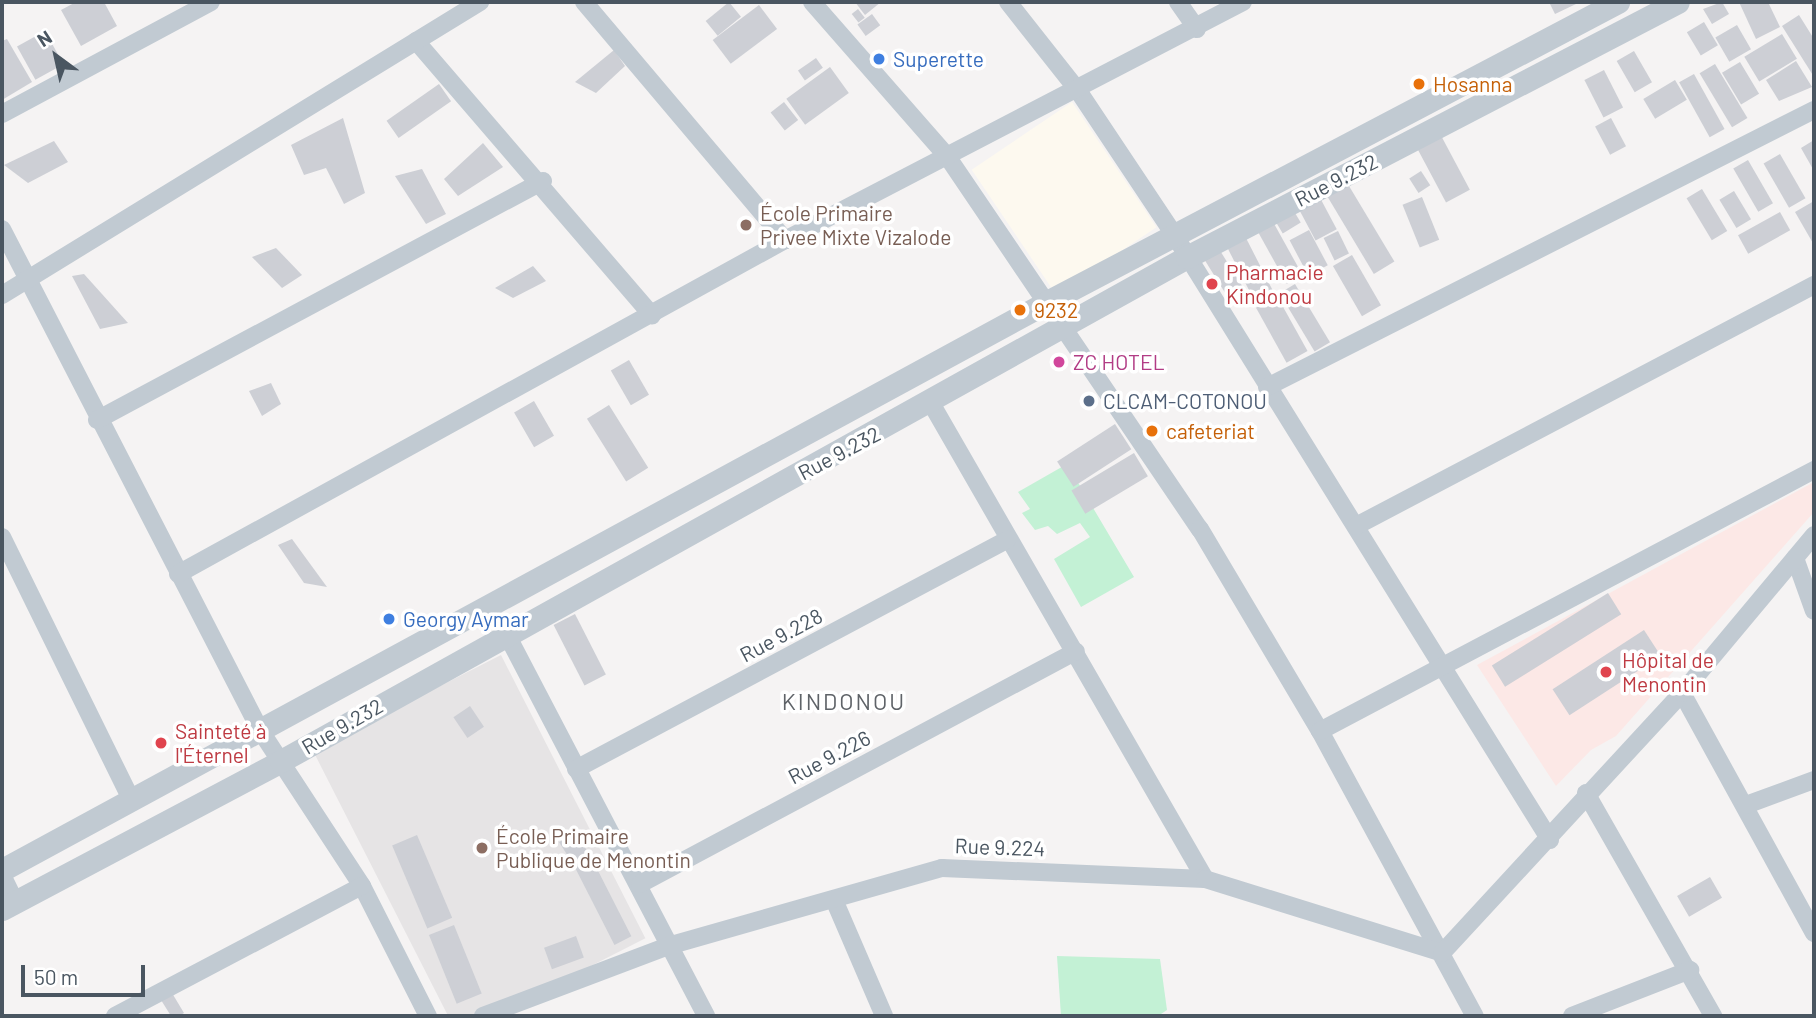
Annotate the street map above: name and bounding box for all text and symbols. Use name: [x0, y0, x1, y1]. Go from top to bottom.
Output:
north arrow: [21, 21, 91, 91]
text: N: [33, 25, 56, 51]
place label: Superette: [893, 46, 984, 72]
marker: Superette: [871, 51, 887, 67]
place label: Hosanna: [1433, 71, 1512, 97]
marker: Hosanna: [1411, 76, 1427, 92]
street label: Rue 9.232: [1290, 148, 1382, 212]
place label: École Primaire Privee Mixte Vizalode: [760, 200, 951, 250]
marker: École Primaire Privee Mixte Vizalode: [738, 217, 754, 233]
place label: Pharmacie Kindonou: [1226, 259, 1324, 309]
marker: Pharmacie Kindonou: [1204, 276, 1220, 292]
place label: 9232: [1034, 297, 1078, 323]
marker: 9232: [1012, 302, 1028, 318]
place label: ZC HOTEL: [1073, 349, 1165, 375]
marker: ZC HOTEL: [1051, 354, 1067, 370]
place label: CLCAM-COTONOU: [1103, 388, 1267, 414]
marker: CLCAM-COTONOU: [1081, 393, 1097, 409]
place label: cafeteriat: [1166, 418, 1255, 444]
street label: Rue 9.232: [794, 421, 884, 485]
marker: cafeteriat: [1144, 423, 1160, 439]
street label: Rue 9.228: [735, 603, 827, 667]
place label: Georgy Aymar: [403, 606, 529, 632]
marker: Georgy Aymar: [381, 611, 397, 627]
place label: Hôpital de Menontin: [1622, 647, 1714, 697]
marker: Hôpital de Menontin: [1596, 662, 1616, 682]
district label: KINDONOU: [783, 687, 905, 715]
street label: Rue 9.232: [297, 693, 387, 759]
place label: Sainteté à l'Éternel: [175, 718, 266, 768]
street label: Rue 9.226: [784, 725, 874, 789]
marker: Sainteté à l'Éternel: [153, 735, 169, 751]
place label: École Primaire Publique de Menontin: [496, 823, 691, 873]
street label: Rue 9.224: [954, 833, 1046, 861]
marker: École Primaire Publique de Menontin: [474, 840, 490, 856]
scale bar: [24, 951, 149, 995]
text: 50 m: [34, 964, 78, 989]

